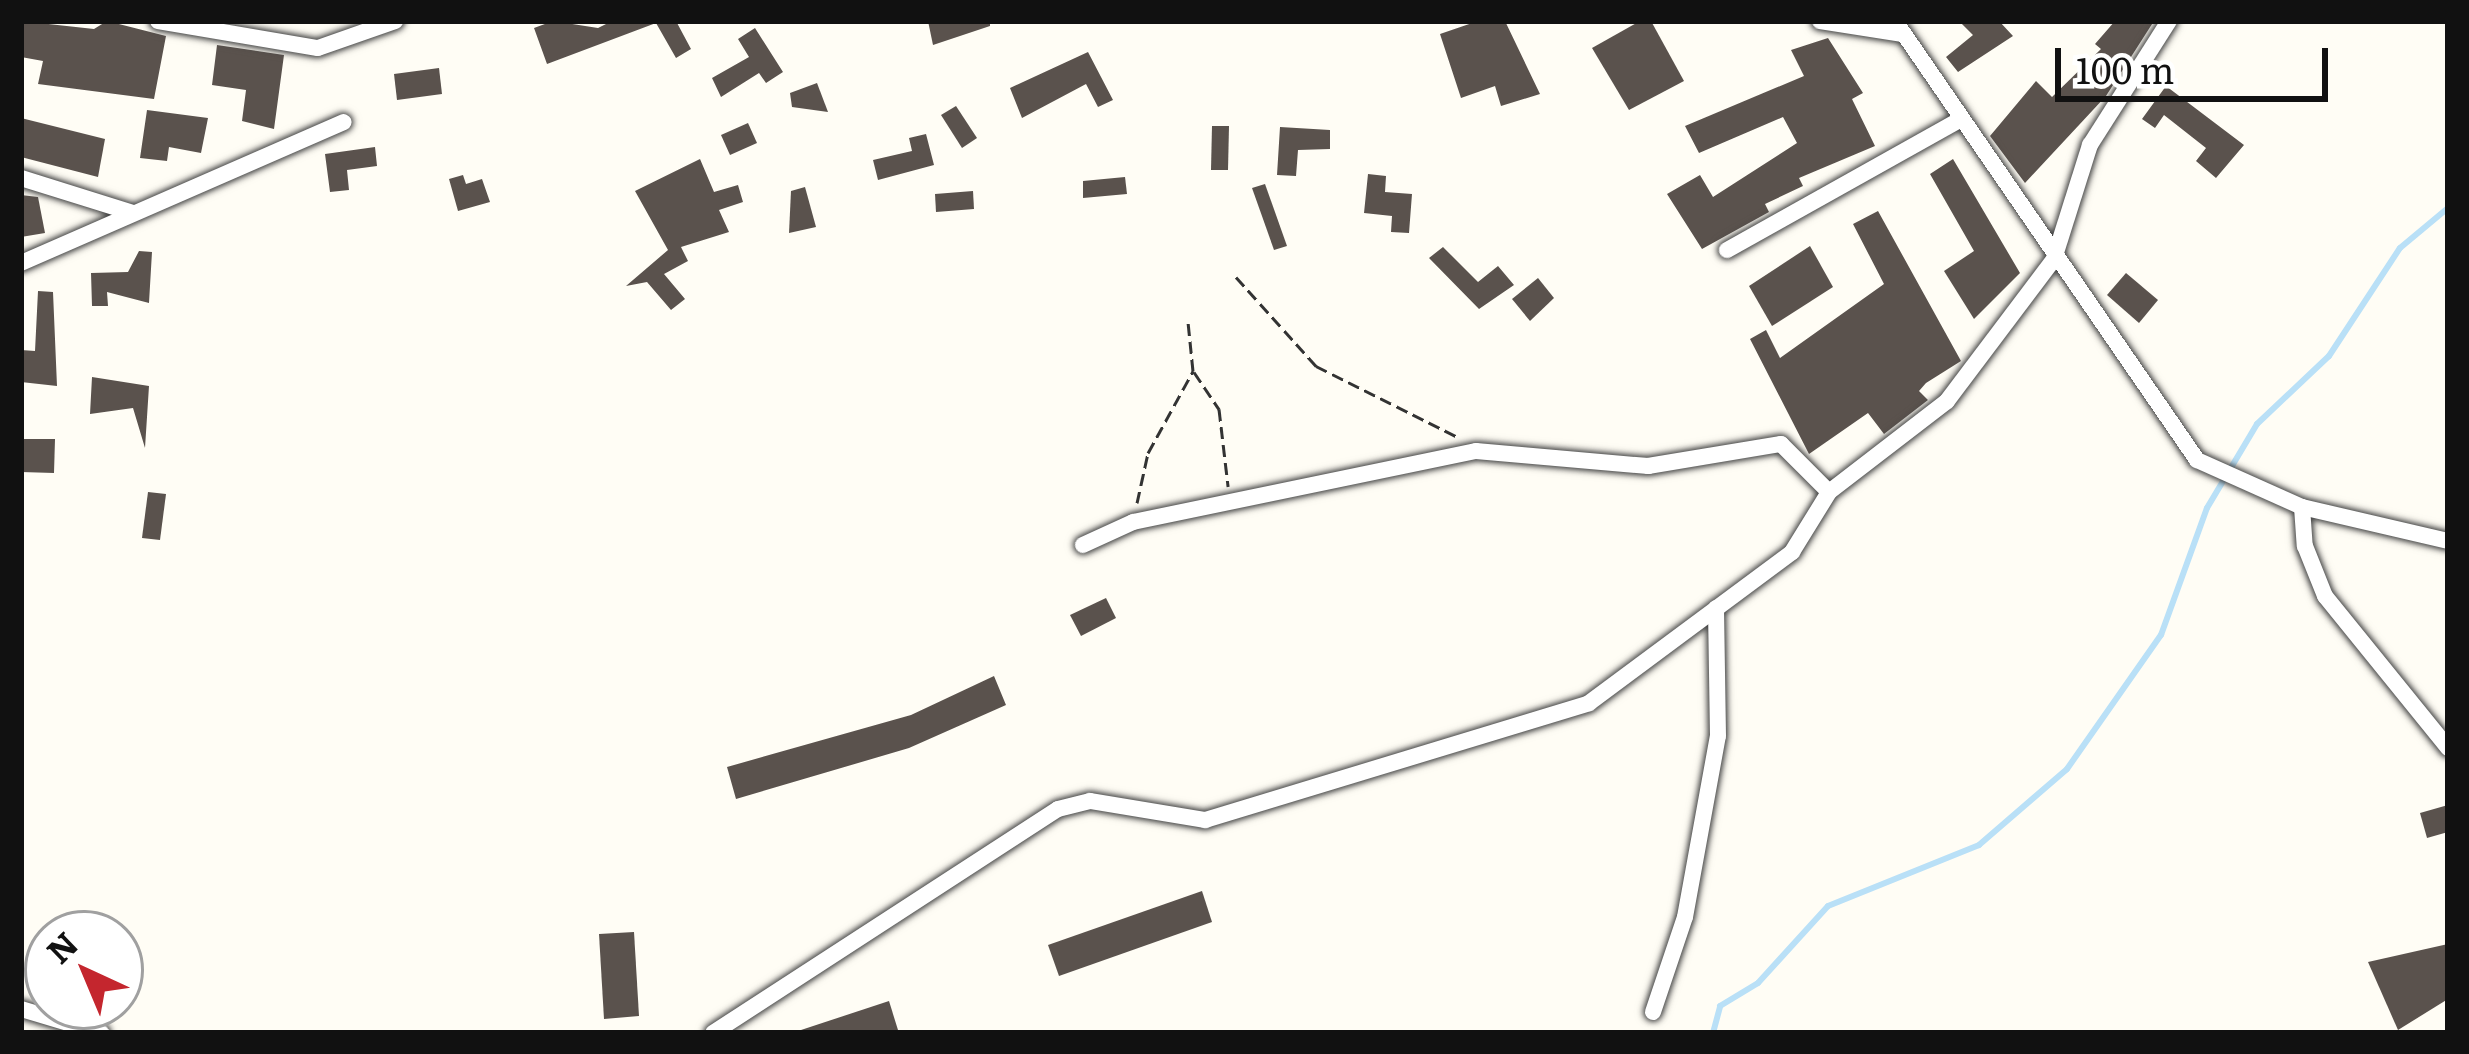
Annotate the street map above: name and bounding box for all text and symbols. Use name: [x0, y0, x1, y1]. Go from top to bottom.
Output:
scale bar: [2061, 24, 2334, 98]
text: 100 m: [2076, 42, 2174, 95]
north arrow: [24, 910, 144, 1030]
text: N: [34, 919, 88, 973]

